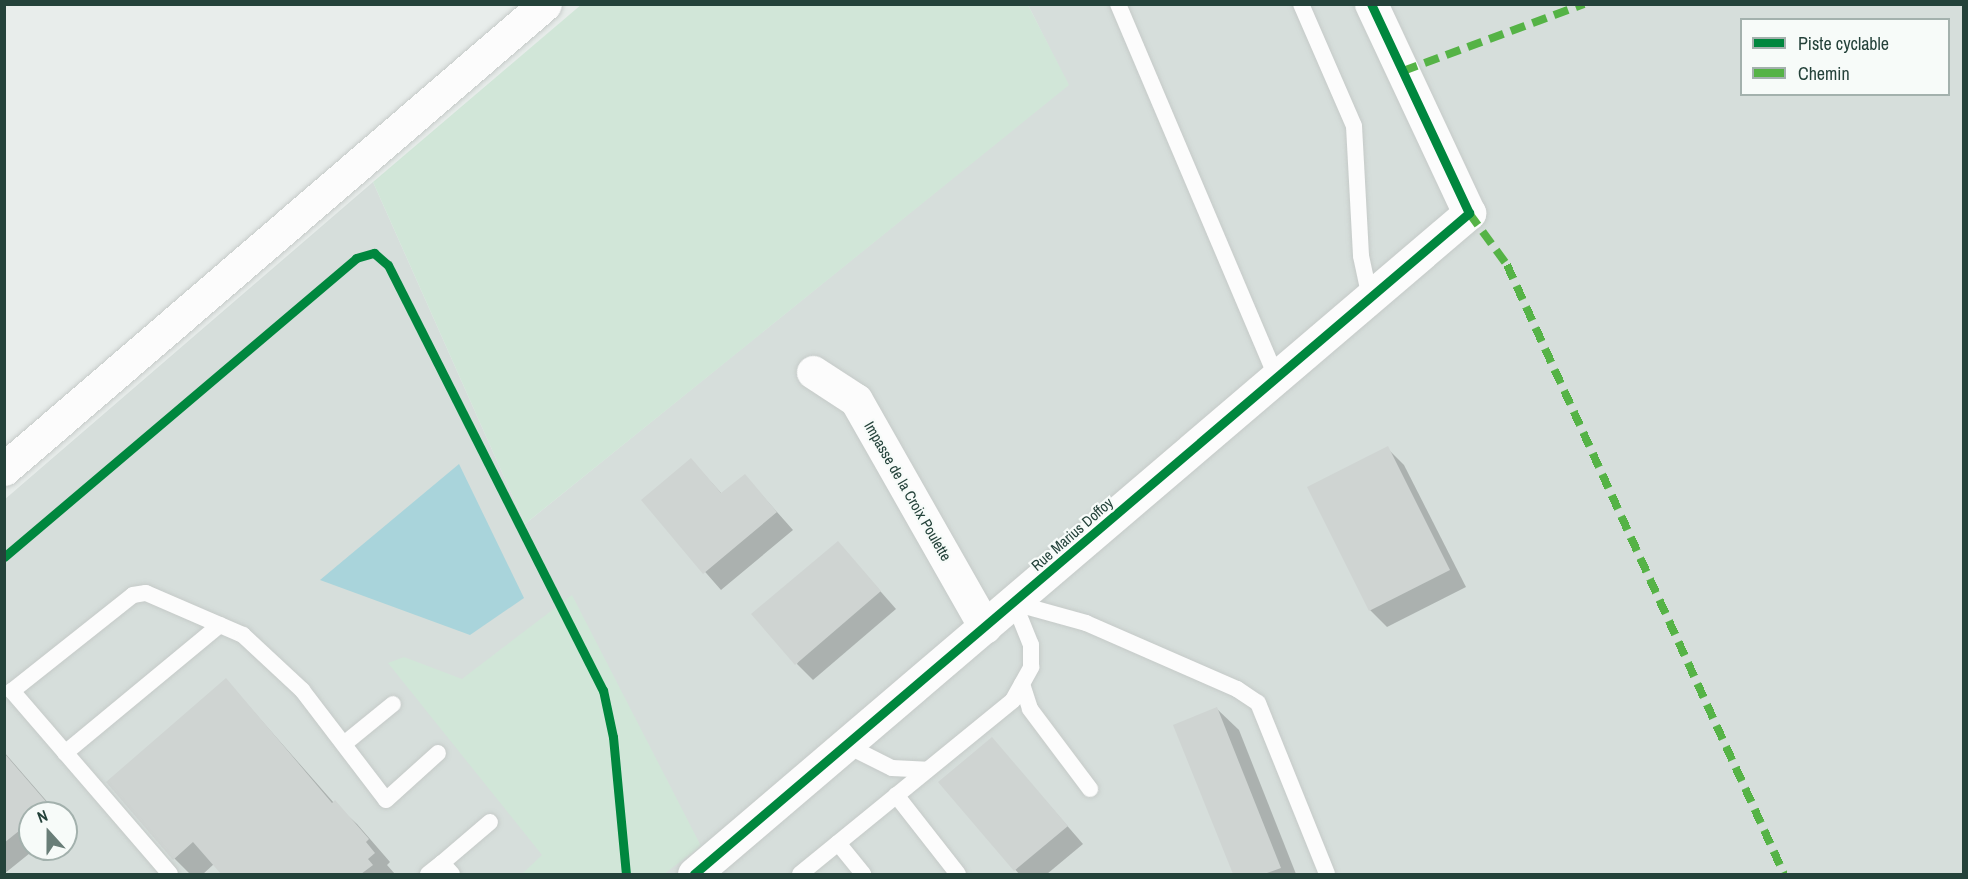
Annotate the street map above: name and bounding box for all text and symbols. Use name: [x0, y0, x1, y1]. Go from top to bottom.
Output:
legend: [1740, 18, 1950, 96]
text: Piste cyclable: [1798, 31, 1889, 56]
text: Chemin: [1798, 61, 1850, 86]
street label: Impasse de la Croix Poulette: [861, 418, 955, 564]
street label: Rue Marius Doffoy: [1027, 494, 1117, 574]
north arrow: [18, 801, 78, 861]
text: N: [34, 804, 51, 828]

